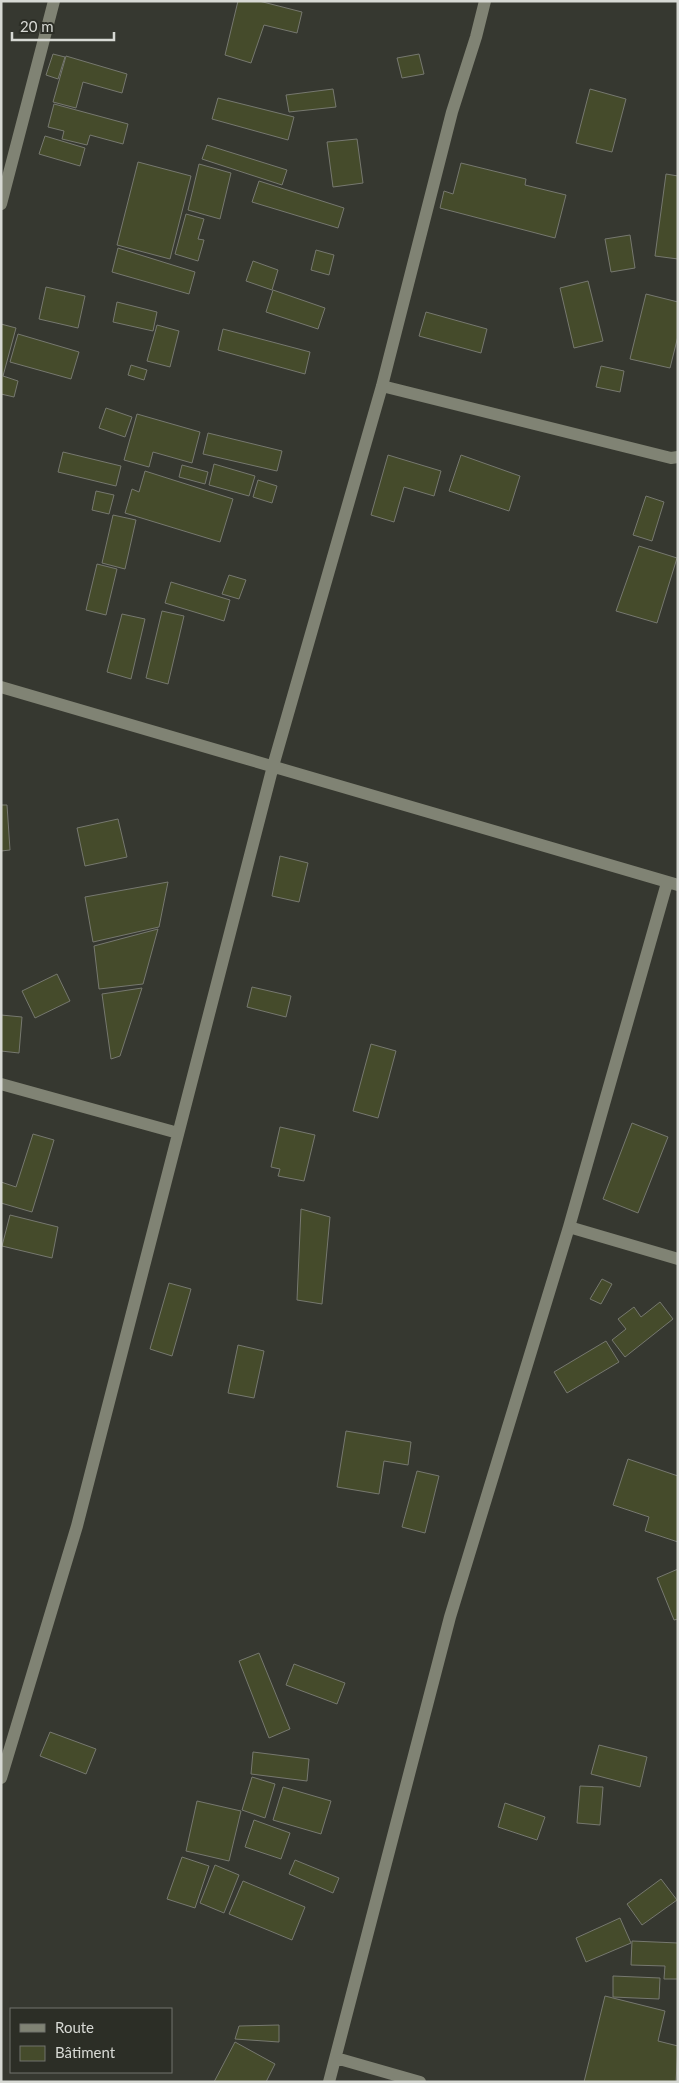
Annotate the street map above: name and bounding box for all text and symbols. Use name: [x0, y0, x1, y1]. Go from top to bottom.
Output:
scale bar: [12, 10, 115, 42]
text: 20 m: [20, 17, 54, 35]
legend: [10, 2008, 172, 2073]
text: Route: [55, 2018, 94, 2036]
text: Bâtiment: [55, 2043, 116, 2061]

